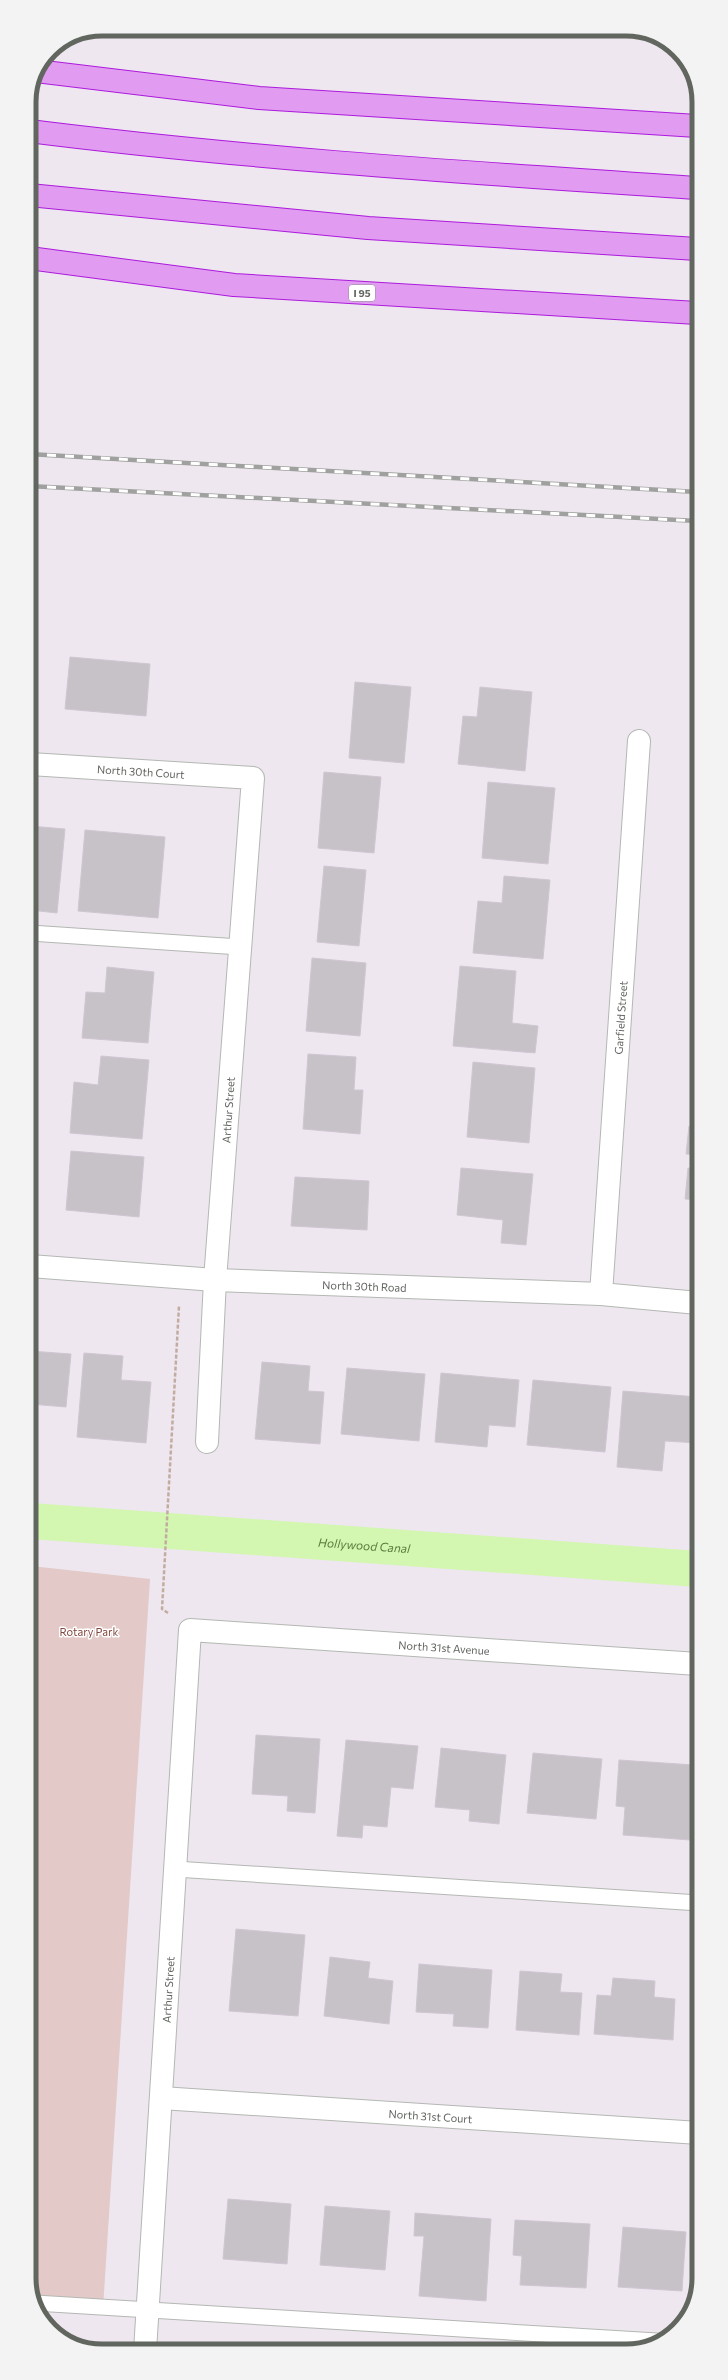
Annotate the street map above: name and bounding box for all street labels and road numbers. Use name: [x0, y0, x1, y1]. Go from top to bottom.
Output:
road number: I 95: [349, 285, 375, 301]
street label: North 30th Court: [97, 762, 186, 780]
street label: Garfield Street: [611, 980, 629, 1055]
street label: Arthur Street: [219, 1076, 237, 1144]
street label: North 30th Road: [322, 1277, 407, 1293]
street label: North 31st Avenue: [398, 1637, 490, 1657]
street label: Arthur Street: [159, 1956, 176, 2023]
street label: North 31st Court: [388, 2106, 473, 2125]

